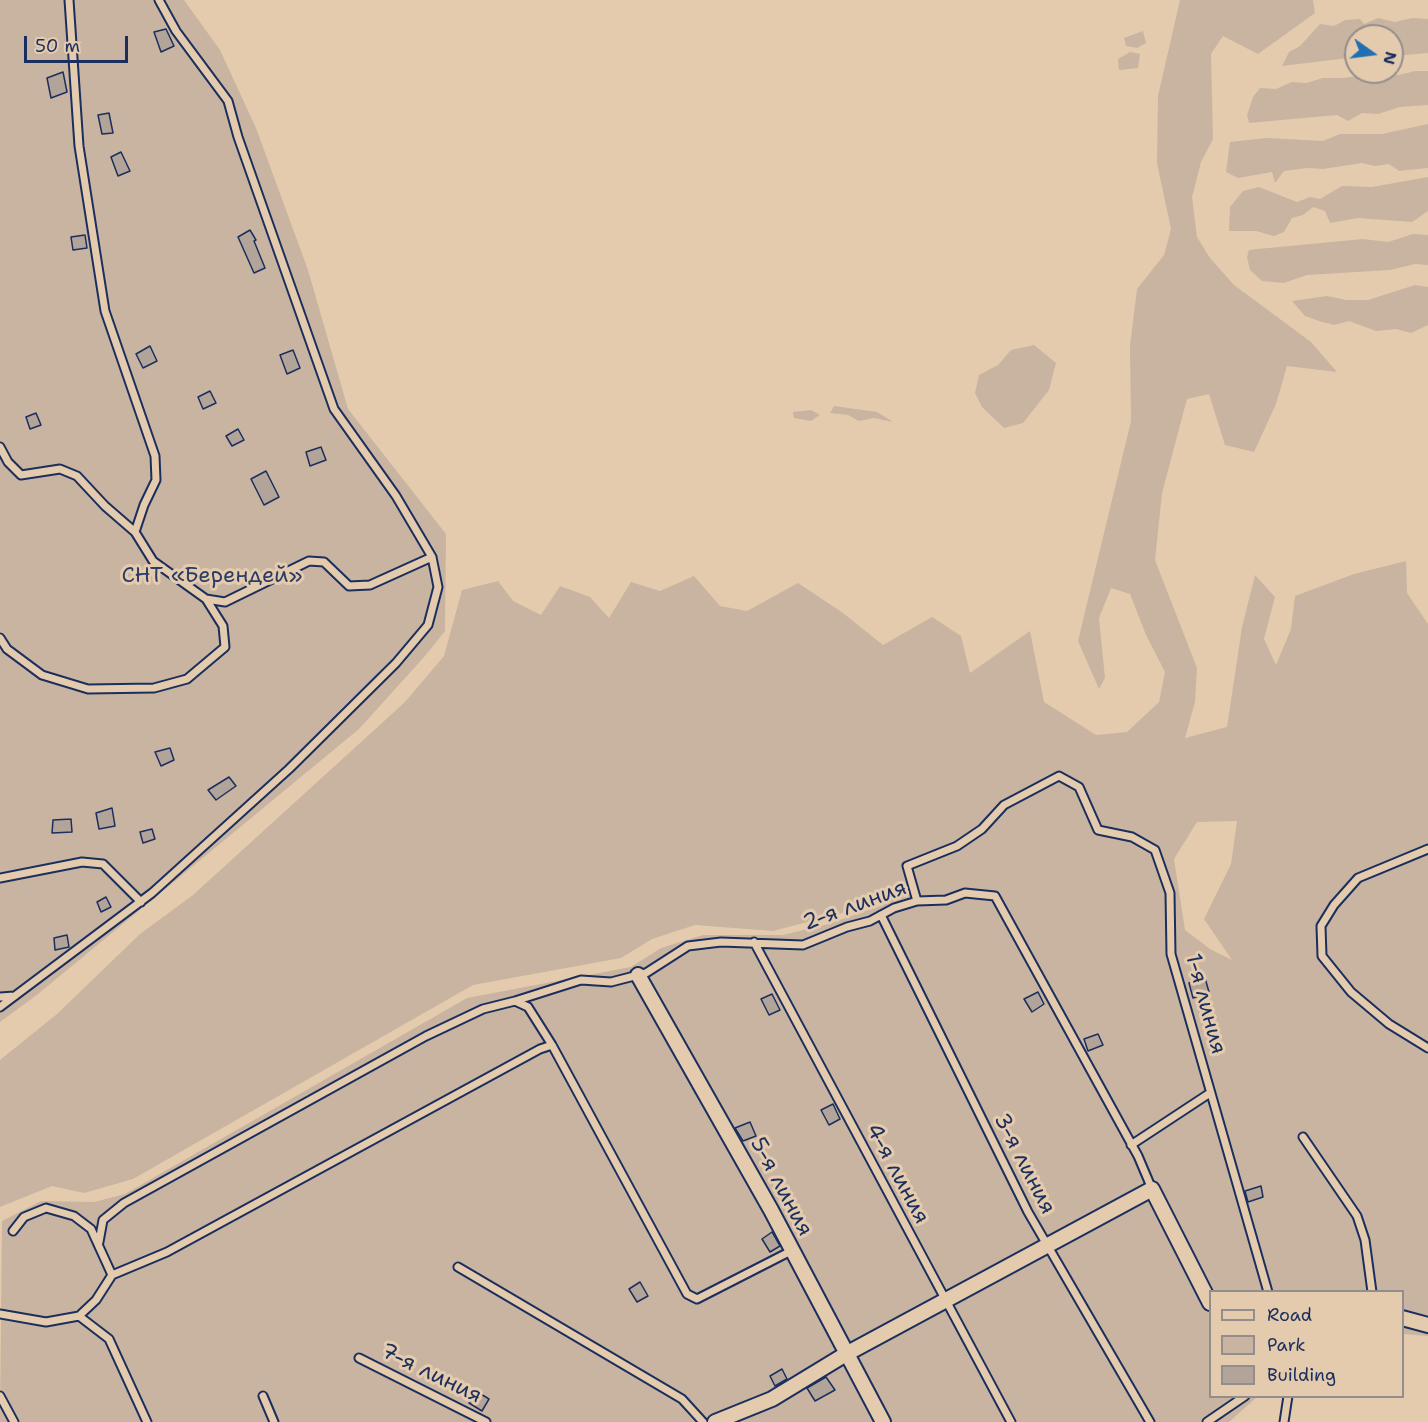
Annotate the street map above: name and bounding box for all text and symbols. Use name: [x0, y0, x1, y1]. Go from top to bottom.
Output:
scale bar: [27, 24, 130, 62]
north arrow: [1344, 24, 1404, 84]
text: 50 m: [35, 34, 80, 58]
text: N: [1378, 49, 1402, 67]
park label: СНТ «Берендей»: [122, 563, 302, 589]
street label: 2-я линия: [800, 875, 910, 937]
street label: 1-я линия: [1179, 951, 1231, 1057]
street label: 3-я линия: [987, 1109, 1061, 1219]
street label: 4-я линия: [860, 1119, 934, 1229]
street label: 5-я линия: [744, 1133, 818, 1241]
legend: [1209, 1290, 1404, 1398]
text: Road: [1267, 1303, 1312, 1327]
text: Park: [1267, 1333, 1306, 1357]
street label: 7-я линия: [376, 1338, 486, 1410]
text: Building: [1267, 1363, 1336, 1387]

